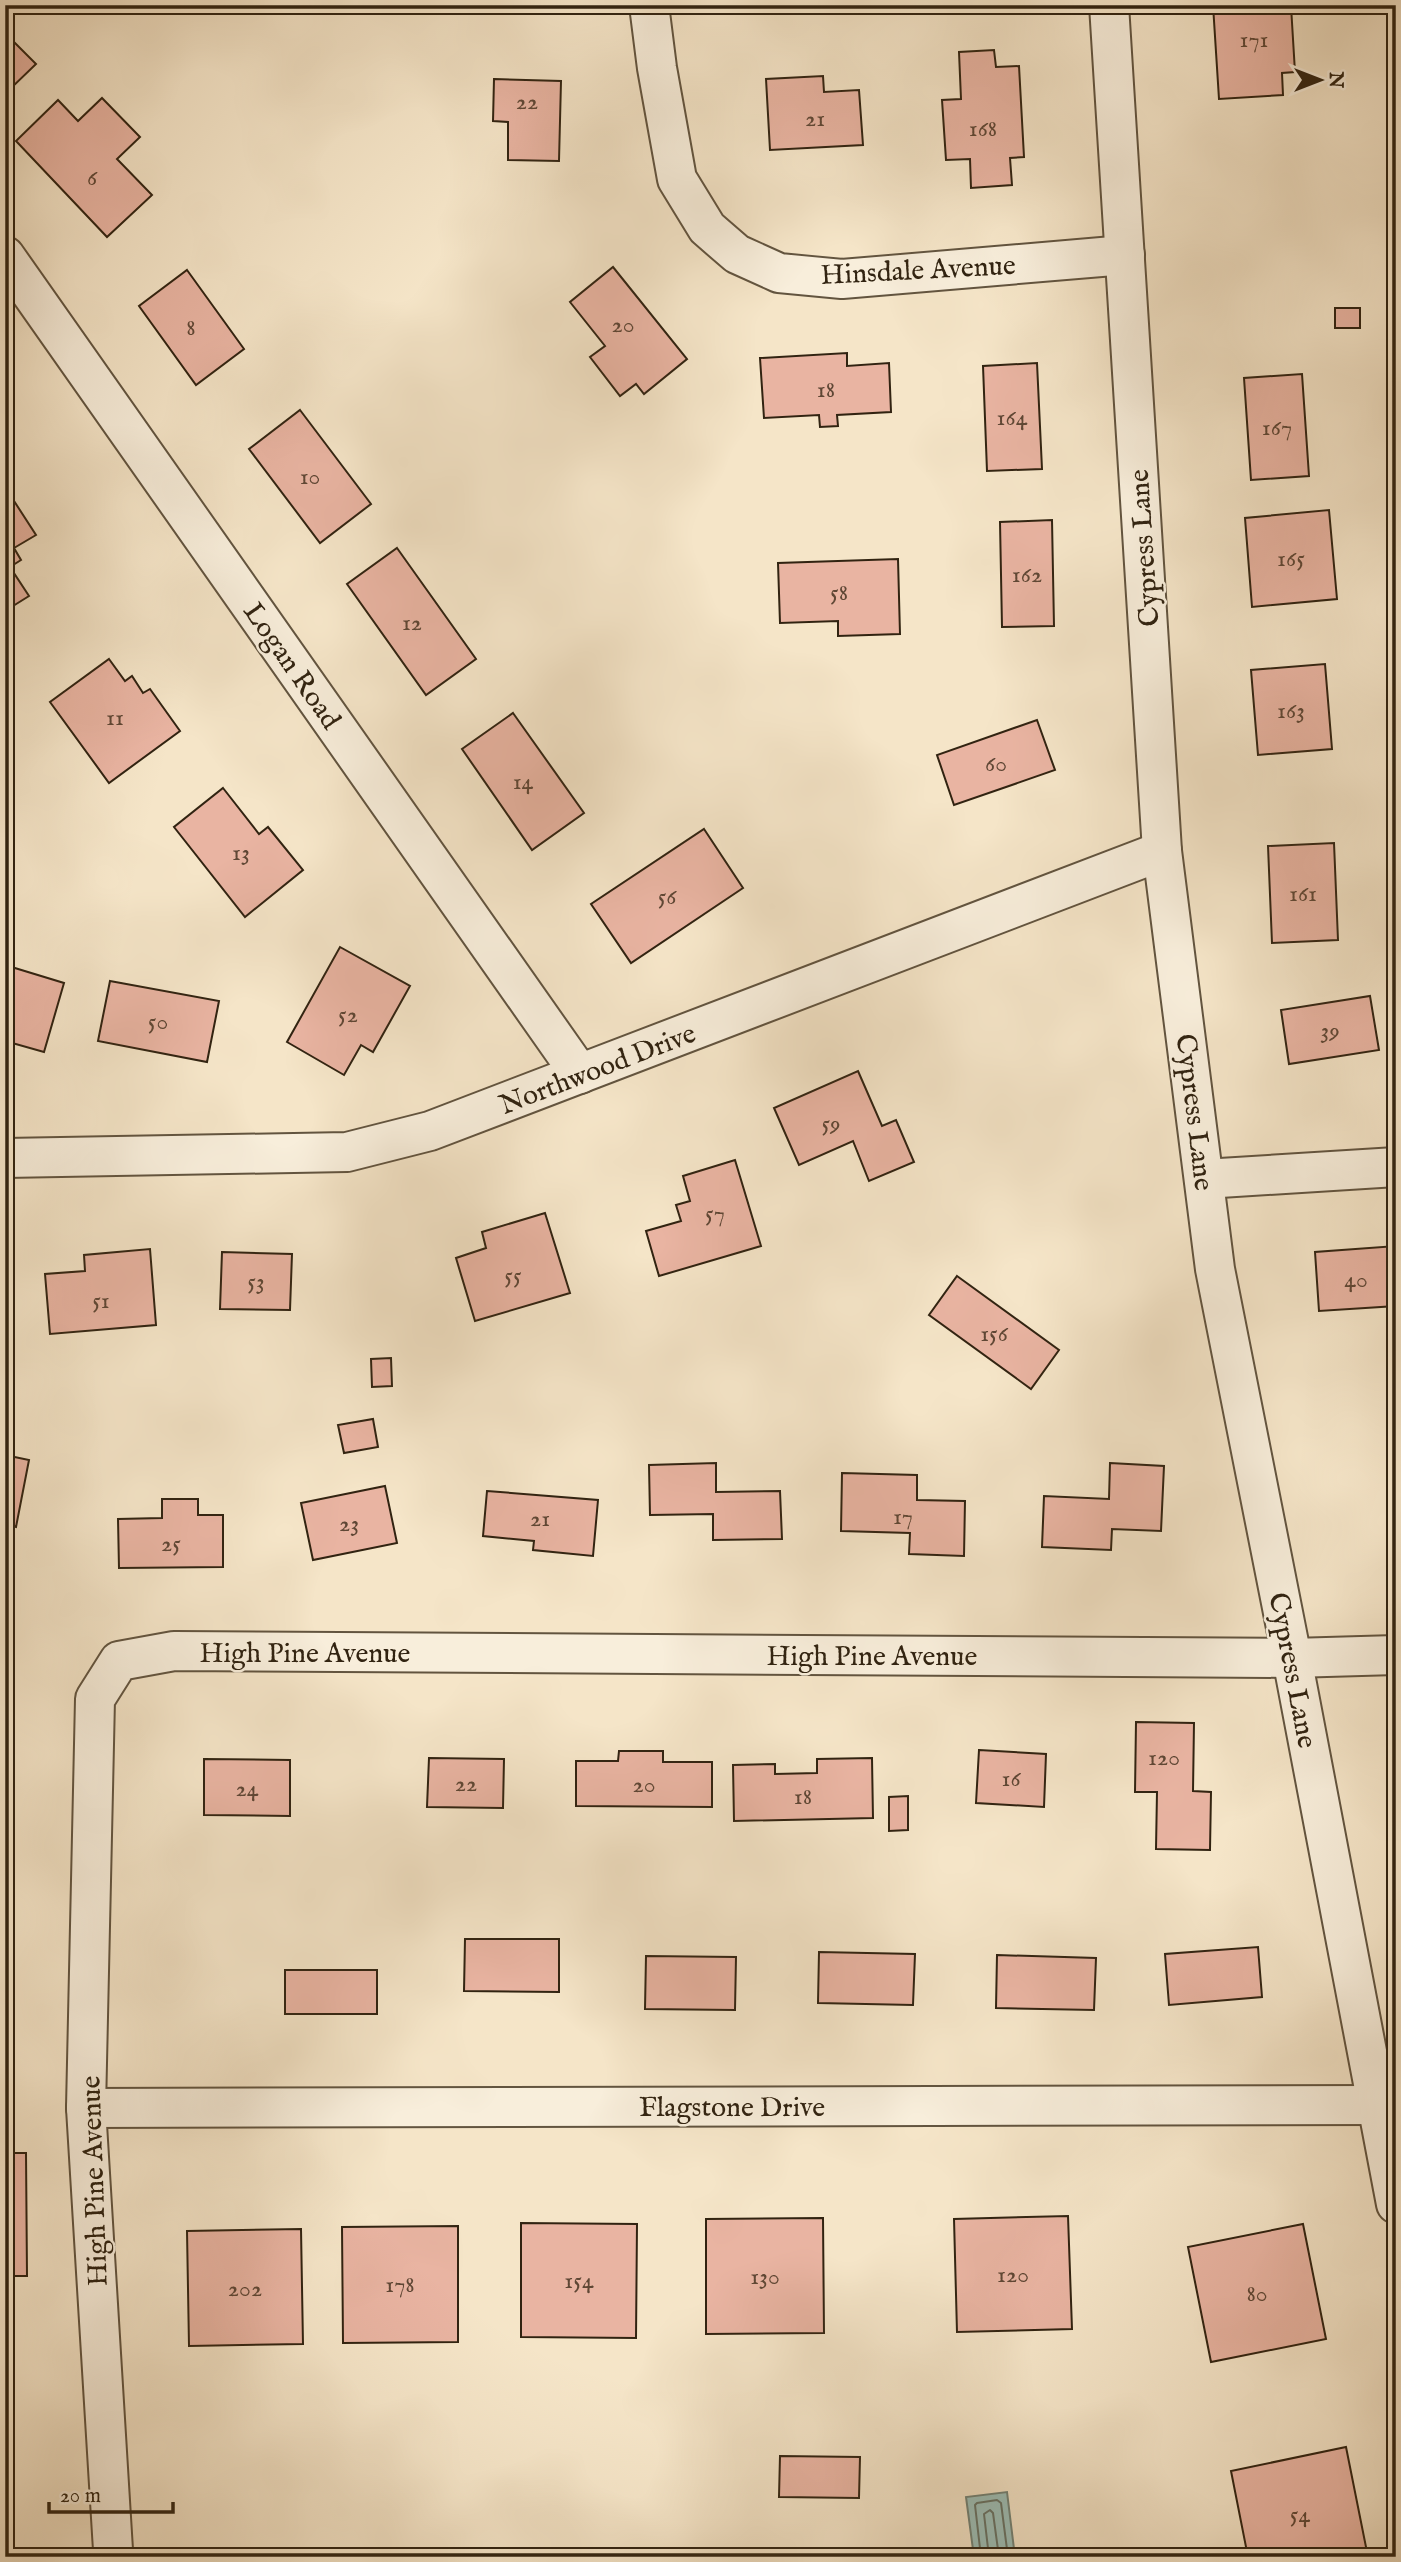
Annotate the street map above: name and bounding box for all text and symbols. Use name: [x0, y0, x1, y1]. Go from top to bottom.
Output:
house number: 171: [1239, 25, 1269, 56]
north arrow: [1286, 46, 1356, 116]
text: N: [1323, 71, 1347, 89]
house number: 22: [516, 87, 538, 118]
house number: 21: [805, 104, 825, 135]
house number: 168: [969, 114, 997, 145]
house number: 6: [87, 163, 98, 194]
street label: Hinsdale Avenue: [820, 249, 1017, 294]
house number: 20: [611, 310, 635, 341]
house number: 8: [186, 313, 196, 344]
house number: 18: [817, 375, 835, 406]
house number: 164: [997, 403, 1028, 434]
house number: 167: [1262, 413, 1292, 444]
house number: 10: [300, 462, 320, 493]
street label: Cypress Lane: [1123, 468, 1168, 628]
house number: 165: [1277, 544, 1305, 575]
house number: 162: [1012, 560, 1042, 591]
house number: 58: [830, 578, 848, 609]
street label: Logan Road: [234, 596, 347, 737]
house number: 12: [402, 608, 422, 639]
house number: 163: [1277, 696, 1305, 727]
house number: 11: [106, 703, 124, 734]
house number: 60: [985, 749, 1007, 780]
house number: 14: [513, 767, 534, 798]
house number: 13: [232, 838, 250, 869]
house number: 161: [1289, 879, 1317, 910]
house number: 56: [658, 882, 677, 913]
house number: 52: [338, 1000, 358, 1031]
house number: 50: [148, 1007, 168, 1038]
house number: 39: [1320, 1016, 1340, 1047]
street label: Northwood Drive: [495, 1017, 701, 1124]
street label: Cypress Lane: [1167, 1032, 1221, 1193]
house number: 59: [821, 1109, 841, 1140]
house number: 57: [705, 1199, 725, 1230]
house number: 55: [504, 1261, 522, 1292]
house number: 40: [1344, 1265, 1368, 1296]
house number: 53: [247, 1267, 265, 1298]
house number: 51: [92, 1286, 110, 1317]
house number: 156: [980, 1319, 1009, 1350]
house number: 17: [893, 1502, 913, 1533]
house number: 21: [530, 1504, 550, 1535]
house number: 23: [339, 1509, 359, 1540]
house number: 25: [161, 1529, 181, 1560]
street label: Cypress Lane: [1259, 1590, 1324, 1751]
street label: High Pine Avenue: [200, 1637, 411, 1672]
street label: High Pine Avenue: [767, 1640, 978, 1675]
house number: 120: [1148, 1743, 1180, 1774]
house number: 16: [1001, 1764, 1021, 1795]
house number: 22: [455, 1769, 477, 1800]
house number: 20: [632, 1770, 656, 1801]
house number: 24: [235, 1774, 259, 1805]
house number: 18: [794, 1782, 812, 1813]
street label: High Pine Avenue: [74, 2075, 117, 2287]
street label: Flagstone Drive: [639, 2091, 825, 2126]
house number: 120: [997, 2260, 1029, 2291]
house number: 130: [750, 2262, 780, 2293]
house number: 154: [564, 2266, 594, 2297]
house number: 178: [385, 2270, 415, 2301]
house number: 202: [228, 2274, 262, 2305]
house number: 80: [1246, 2279, 1268, 2310]
scale bar: [49, 2471, 173, 2515]
text: 20 m: [60, 2483, 101, 2510]
house number: 54: [1290, 2500, 1310, 2531]

